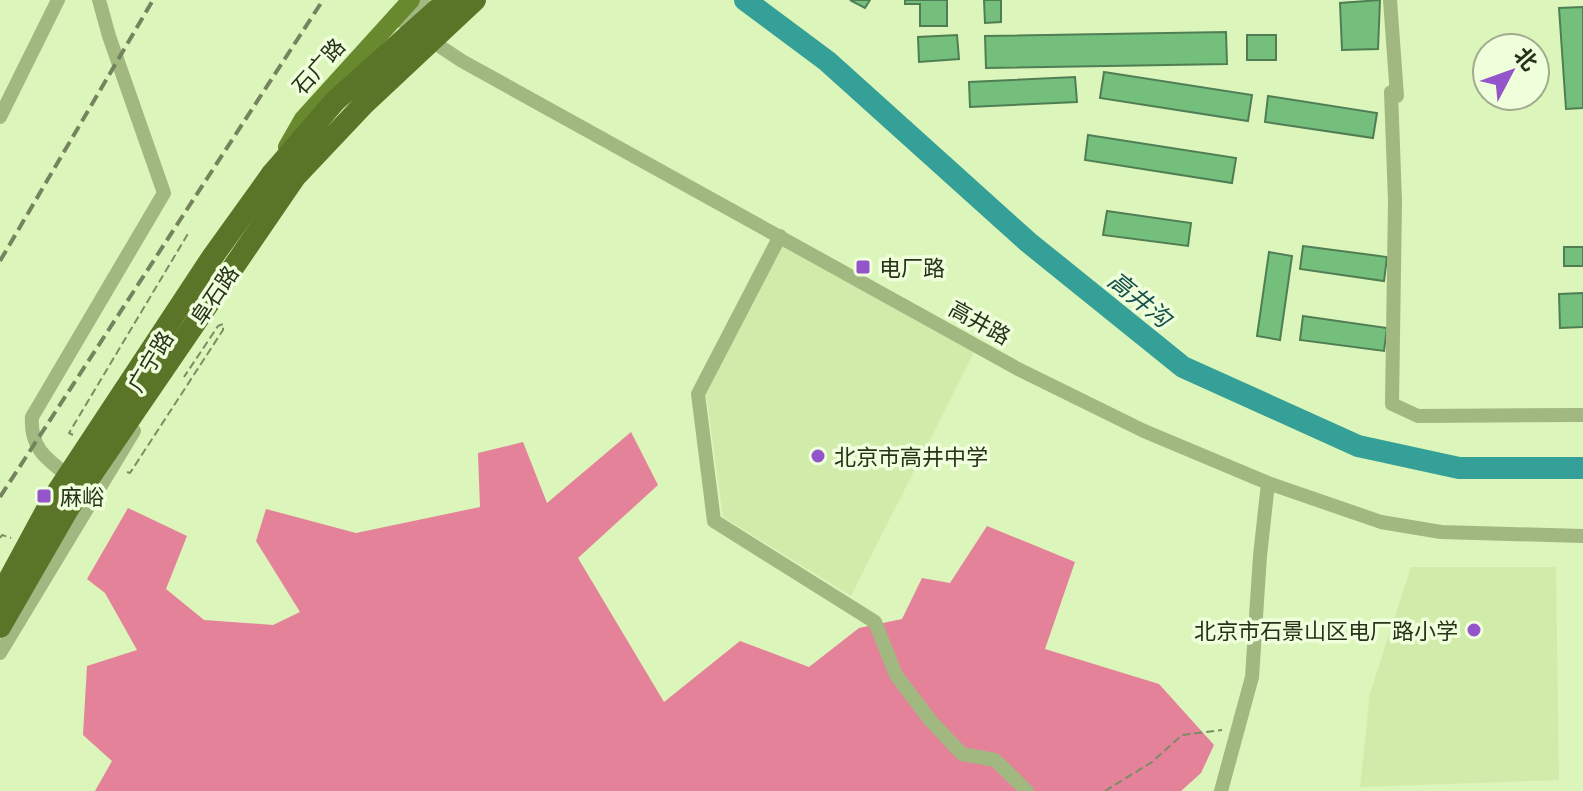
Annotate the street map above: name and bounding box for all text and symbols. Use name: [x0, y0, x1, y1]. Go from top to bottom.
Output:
street label: 石广路: [285, 32, 351, 100]
north arrow: [1471, 32, 1551, 112]
text: 北: [1508, 41, 1545, 76]
place label: 电厂路: [879, 253, 945, 282]
marker: 电厂路: [854, 258, 872, 276]
street label: 阜石路: [184, 260, 244, 330]
water label: 高井沟: [1102, 264, 1180, 336]
street label: 高井路: [944, 293, 1016, 351]
street label: 广宁路: [121, 325, 179, 397]
place label: 北京市高井中学: [834, 442, 988, 471]
marker: 北京市高井中学: [809, 447, 827, 465]
place label: 麻峪: [60, 482, 104, 511]
marker: 麻峪: [35, 487, 53, 505]
place label: 北京市石景山区电厂路小学: [1194, 616, 1458, 645]
marker: 北京市石景山区电厂路小学: [1465, 621, 1483, 639]

